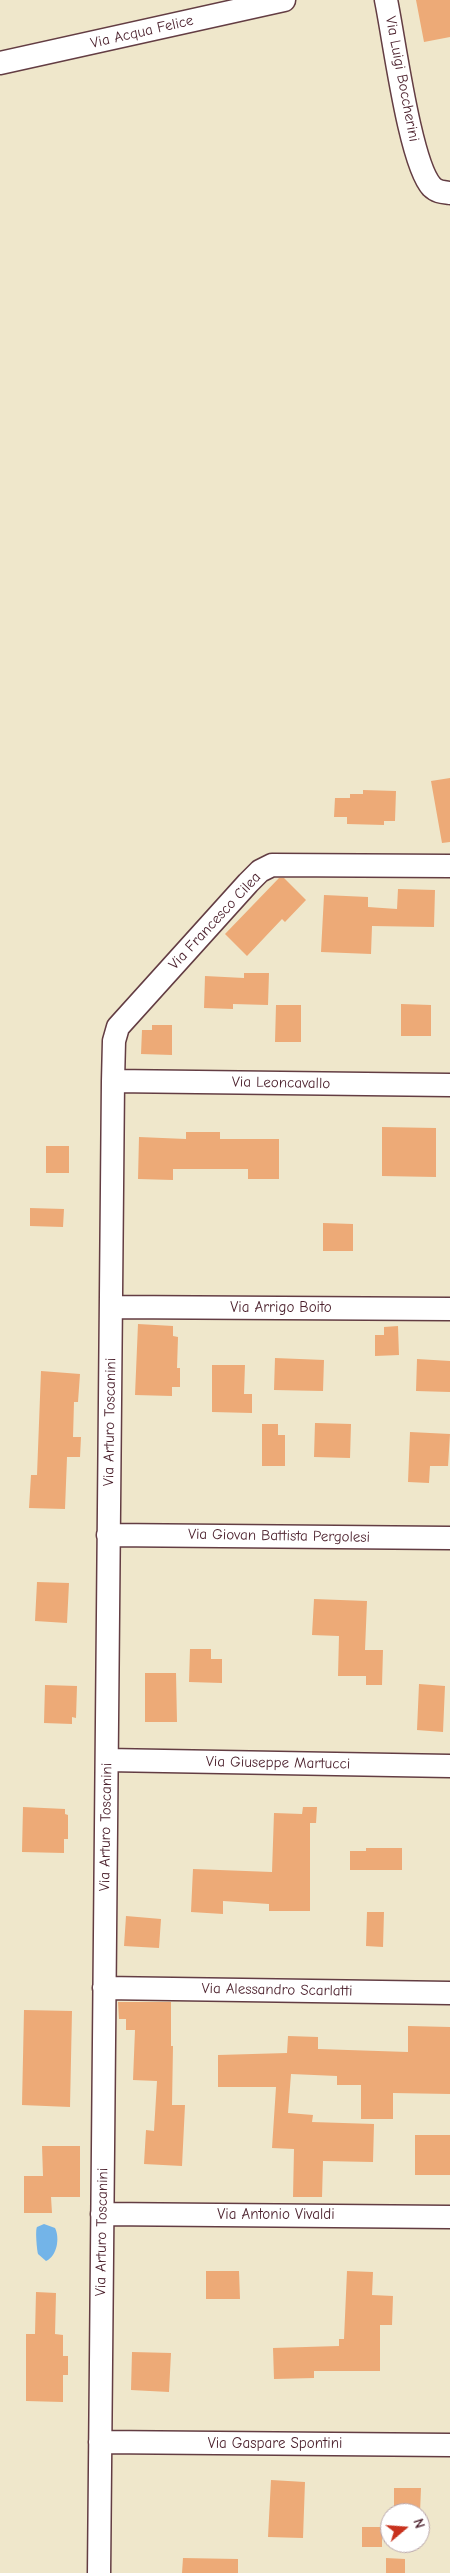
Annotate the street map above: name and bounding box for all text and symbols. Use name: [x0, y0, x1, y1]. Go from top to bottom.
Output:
street label: Via Acqua Felice: [89, 11, 195, 53]
street label: Via Luigi Boccherini: [381, 15, 423, 143]
street label: Via Francesco Cilea: [165, 868, 265, 974]
street label: Via Leoncavallo: [232, 1073, 330, 1093]
street label: Via Arrigo Boito: [230, 1299, 332, 1317]
street label: Via Arturo Toscanini: [100, 1358, 120, 1486]
street label: Via Giovan Battista Pergolesi: [188, 1525, 370, 1547]
street label: Via Giuseppe Martucci: [206, 1753, 350, 1773]
street label: Via Arturo Toscanini: [96, 1763, 116, 1891]
street label: Via Alessandro Scarlatti: [201, 1980, 353, 2000]
street label: Via Arturo Toscanini: [92, 2168, 112, 2296]
street label: Via Antonio Vivaldi: [217, 2206, 335, 2224]
street label: Via Gaspare Spontini: [208, 2435, 342, 2453]
north arrow: [380, 2503, 430, 2553]
text: N: [409, 2517, 428, 2530]

